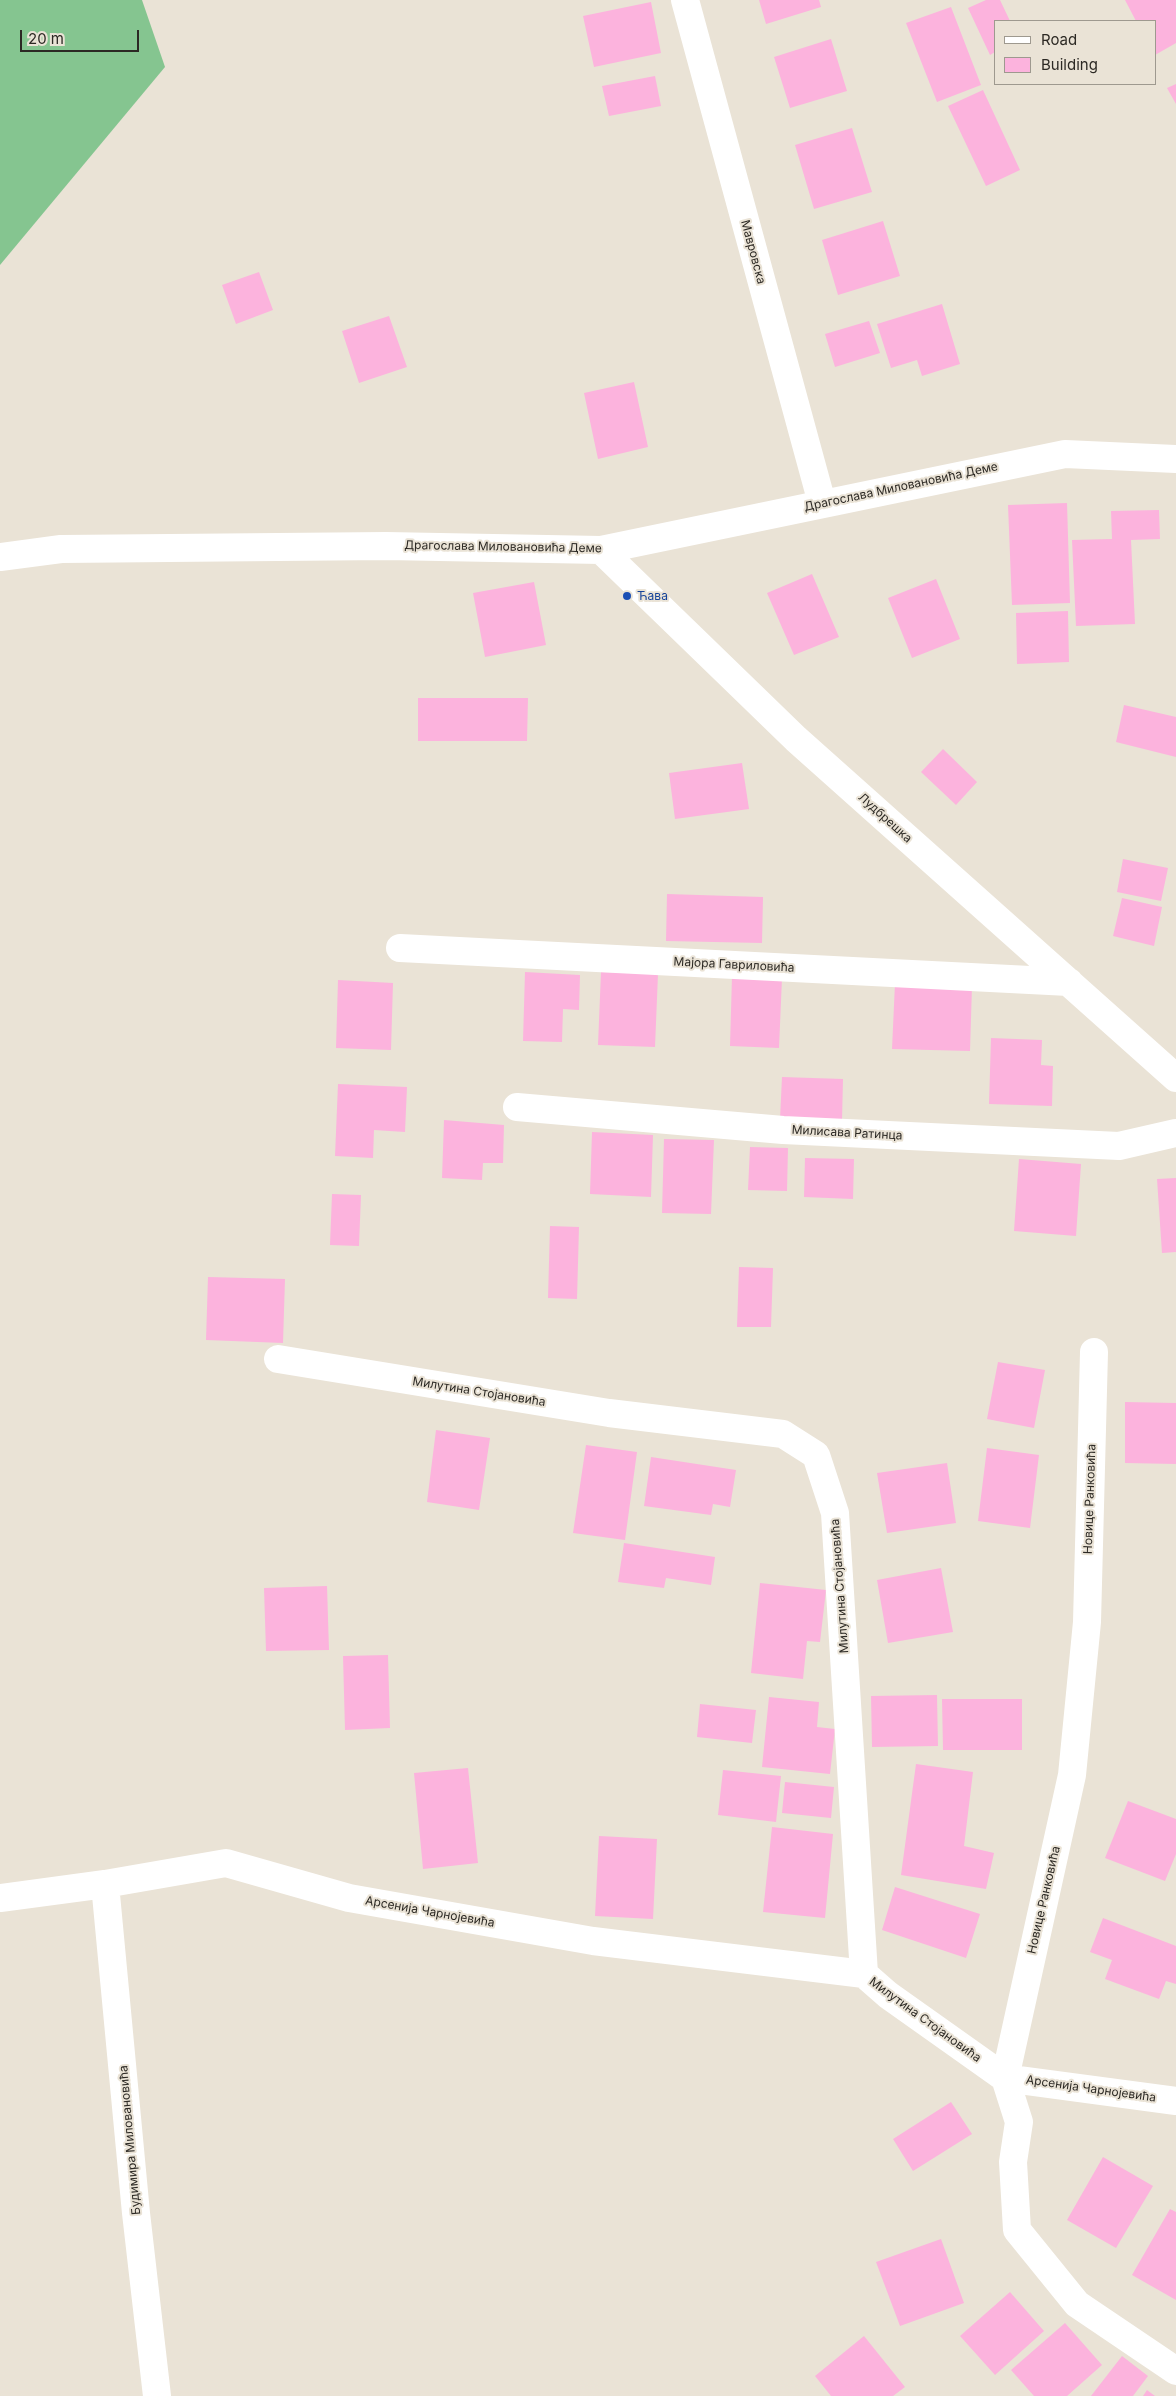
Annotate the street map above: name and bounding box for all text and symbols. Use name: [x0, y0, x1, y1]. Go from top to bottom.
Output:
scale bar: [22, 20, 141, 52]
legend: [994, 20, 1156, 85]
text: 20 m: [28, 29, 64, 48]
text: Road: [1041, 30, 1077, 49]
text: Building: [1041, 55, 1098, 74]
street label: Мавровска: [738, 218, 768, 286]
street label: Драгослава Миловановића Деме: [803, 459, 999, 515]
street label: Драгослава Миловановића Деме: [404, 538, 602, 556]
place label: Ћава: [637, 589, 668, 603]
marker: Ћава: [621, 590, 633, 602]
street label: Лудбрешка: [855, 790, 915, 846]
street label: Мајора Гавриловића: [673, 955, 795, 975]
street label: Милисава Ратинца: [791, 1123, 903, 1143]
street label: Милутина Стојановића: [411, 1374, 547, 1410]
street label: Новице Ранковића: [1081, 1444, 1099, 1554]
street label: Милутина Стојановића: [828, 1518, 852, 1654]
street label: Новице Ранковића: [1025, 1845, 1063, 1955]
street label: Арсенија Чарнојевића: [364, 1894, 496, 1930]
street label: Милутина Стојановића: [866, 1975, 984, 2065]
street label: Будимира Миловановића: [116, 2065, 144, 2215]
street label: Арсенија Чарнојевића: [1025, 2073, 1157, 2105]

